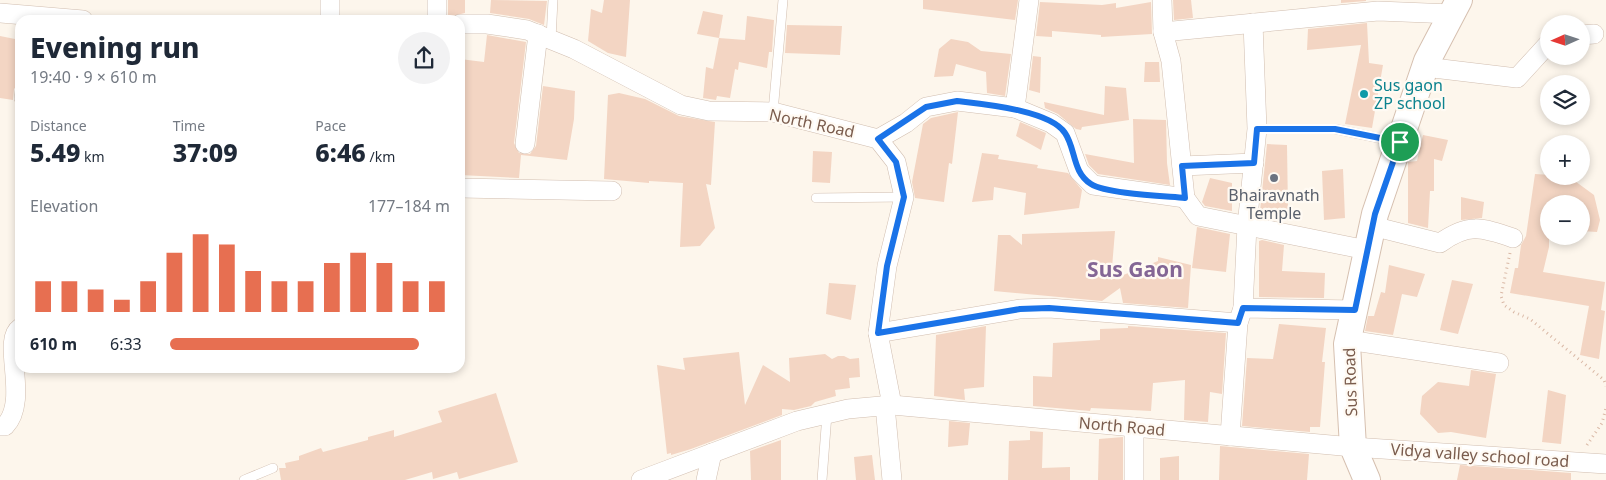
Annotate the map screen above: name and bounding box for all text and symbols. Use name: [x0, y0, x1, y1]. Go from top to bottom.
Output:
north arrow: [1540, 15, 1590, 65]
map controls: [1540, 15, 1590, 245]
text: Evening run: [30, 28, 199, 66]
button: share: [398, 32, 450, 84]
text: 19:40 · 9 × 610 m: [30, 66, 157, 88]
place label: Sus gaon ZP school: [1374, 74, 1446, 114]
button: layers: [1540, 75, 1590, 125]
marker: Sus gaon ZP school: [1358, 88, 1370, 100]
street label: North Road: [767, 103, 857, 143]
text: Distance: [30, 116, 87, 135]
text: Time: [173, 116, 205, 135]
text: Pace: [315, 116, 346, 135]
pin: [1379, 121, 1421, 163]
icon: arrive: [1386, 128, 1414, 156]
text: 5.49: [30, 135, 80, 169]
text: 37:09: [173, 135, 238, 169]
text: 6:46: [315, 135, 366, 169]
button: +: [1540, 135, 1590, 185]
text: km: [80, 147, 105, 166]
text: /km: [366, 147, 395, 166]
marker: Bhairavnath Temple: [1268, 172, 1280, 184]
place label: Bhairavnath Temple: [1228, 184, 1320, 224]
text: Elevation: [30, 195, 98, 217]
text: 177–184 m: [368, 195, 450, 217]
button: −: [1540, 195, 1590, 245]
district label: Sus Gaon: [1087, 255, 1183, 283]
text: 610 m: [30, 333, 77, 355]
text: 6:33: [110, 333, 142, 355]
street label: Sus Road: [1338, 347, 1362, 417]
street label: North Road: [1078, 411, 1166, 441]
street label: Vidya valley school road: [1390, 438, 1570, 472]

